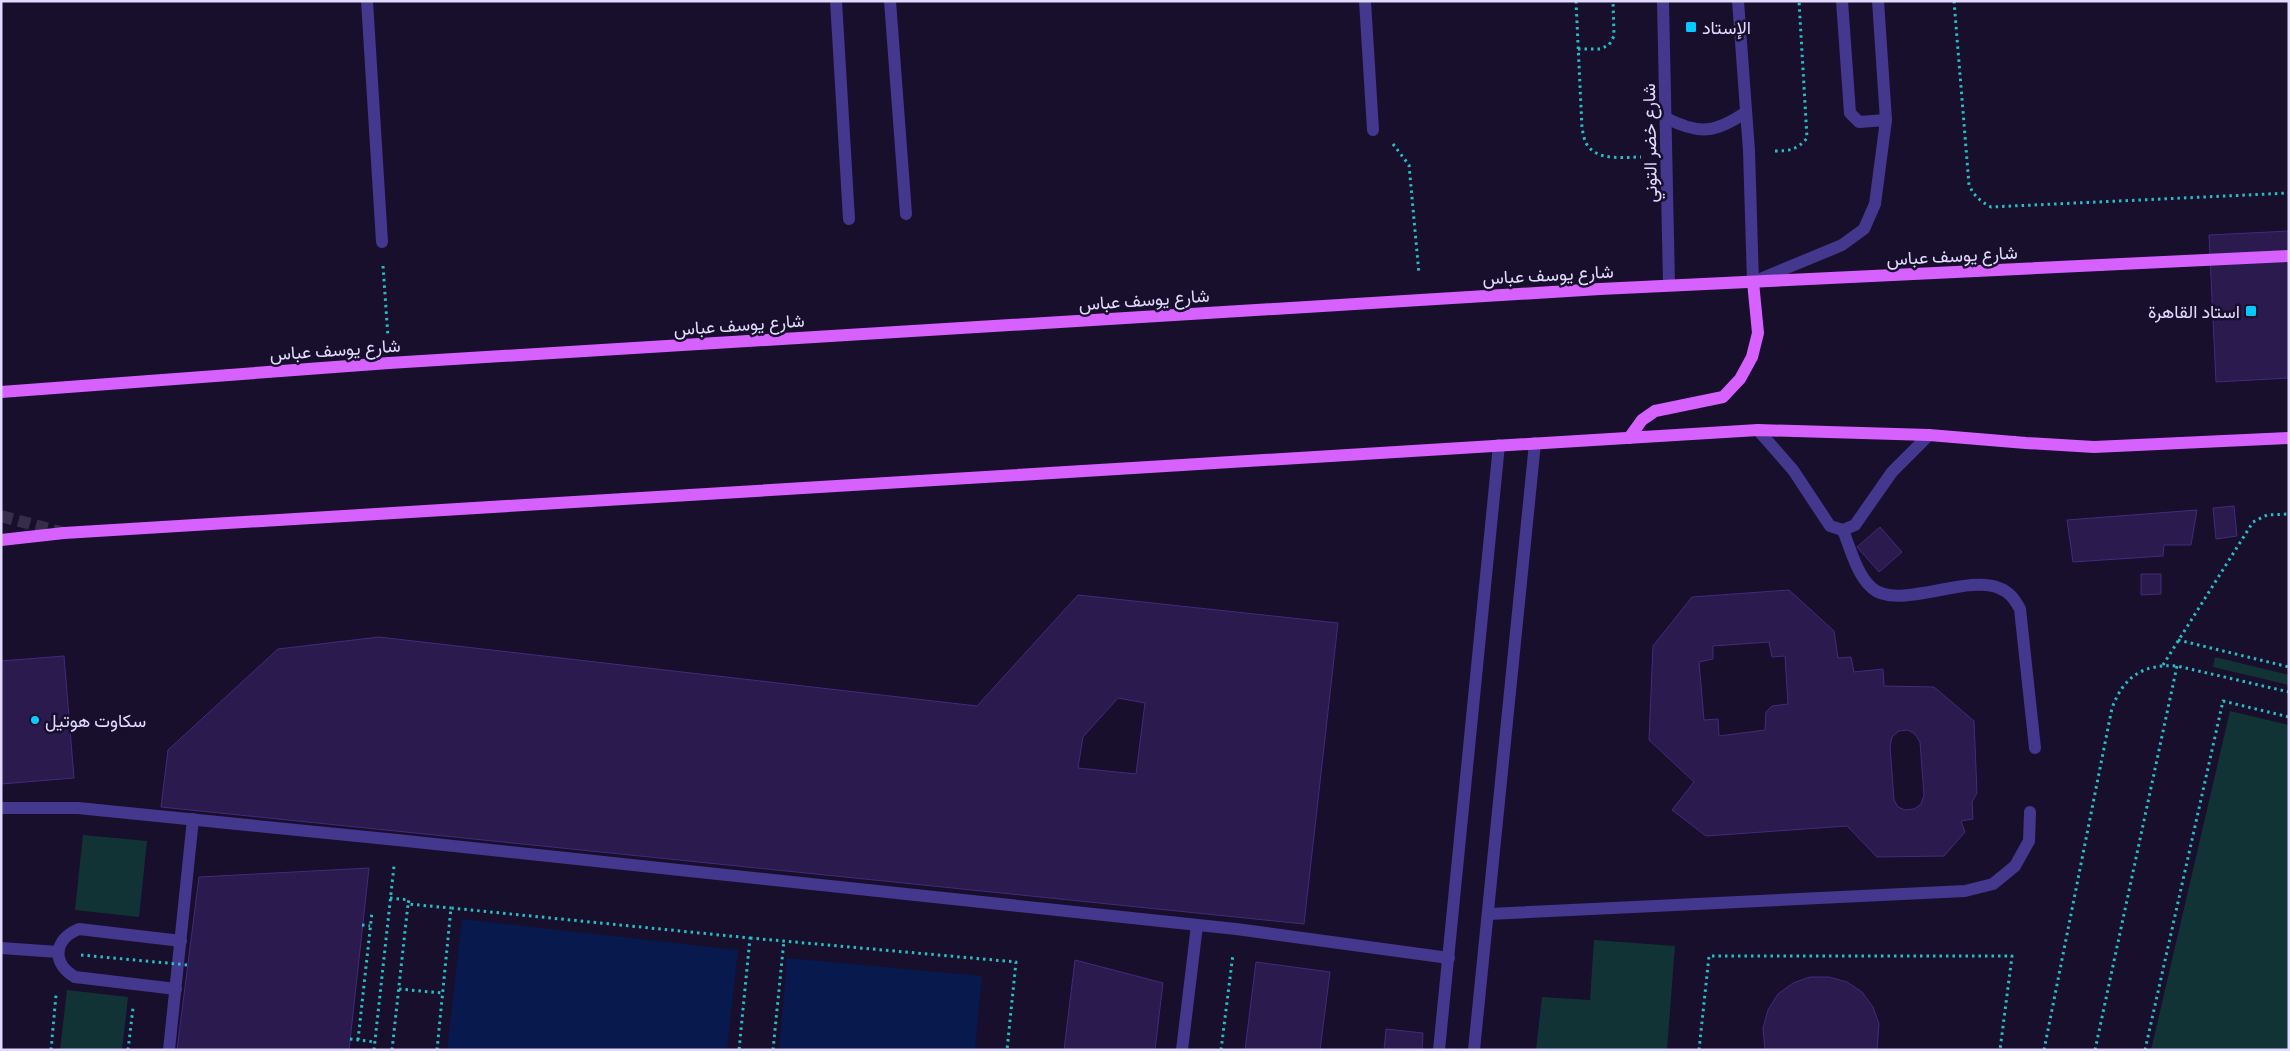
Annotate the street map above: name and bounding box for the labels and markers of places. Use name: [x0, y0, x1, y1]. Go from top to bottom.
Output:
place label: الإستاد: [1702, 16, 1751, 40]
marker: الإستاد: [1684, 20, 1698, 34]
place label: استاد القاهرة: [2148, 300, 2240, 323]
marker: استاد القاهرة: [2244, 304, 2258, 318]
place label: سكاوت هوتيل: [45, 709, 146, 732]
marker: سكاوت هوتيل: [29, 714, 41, 726]

